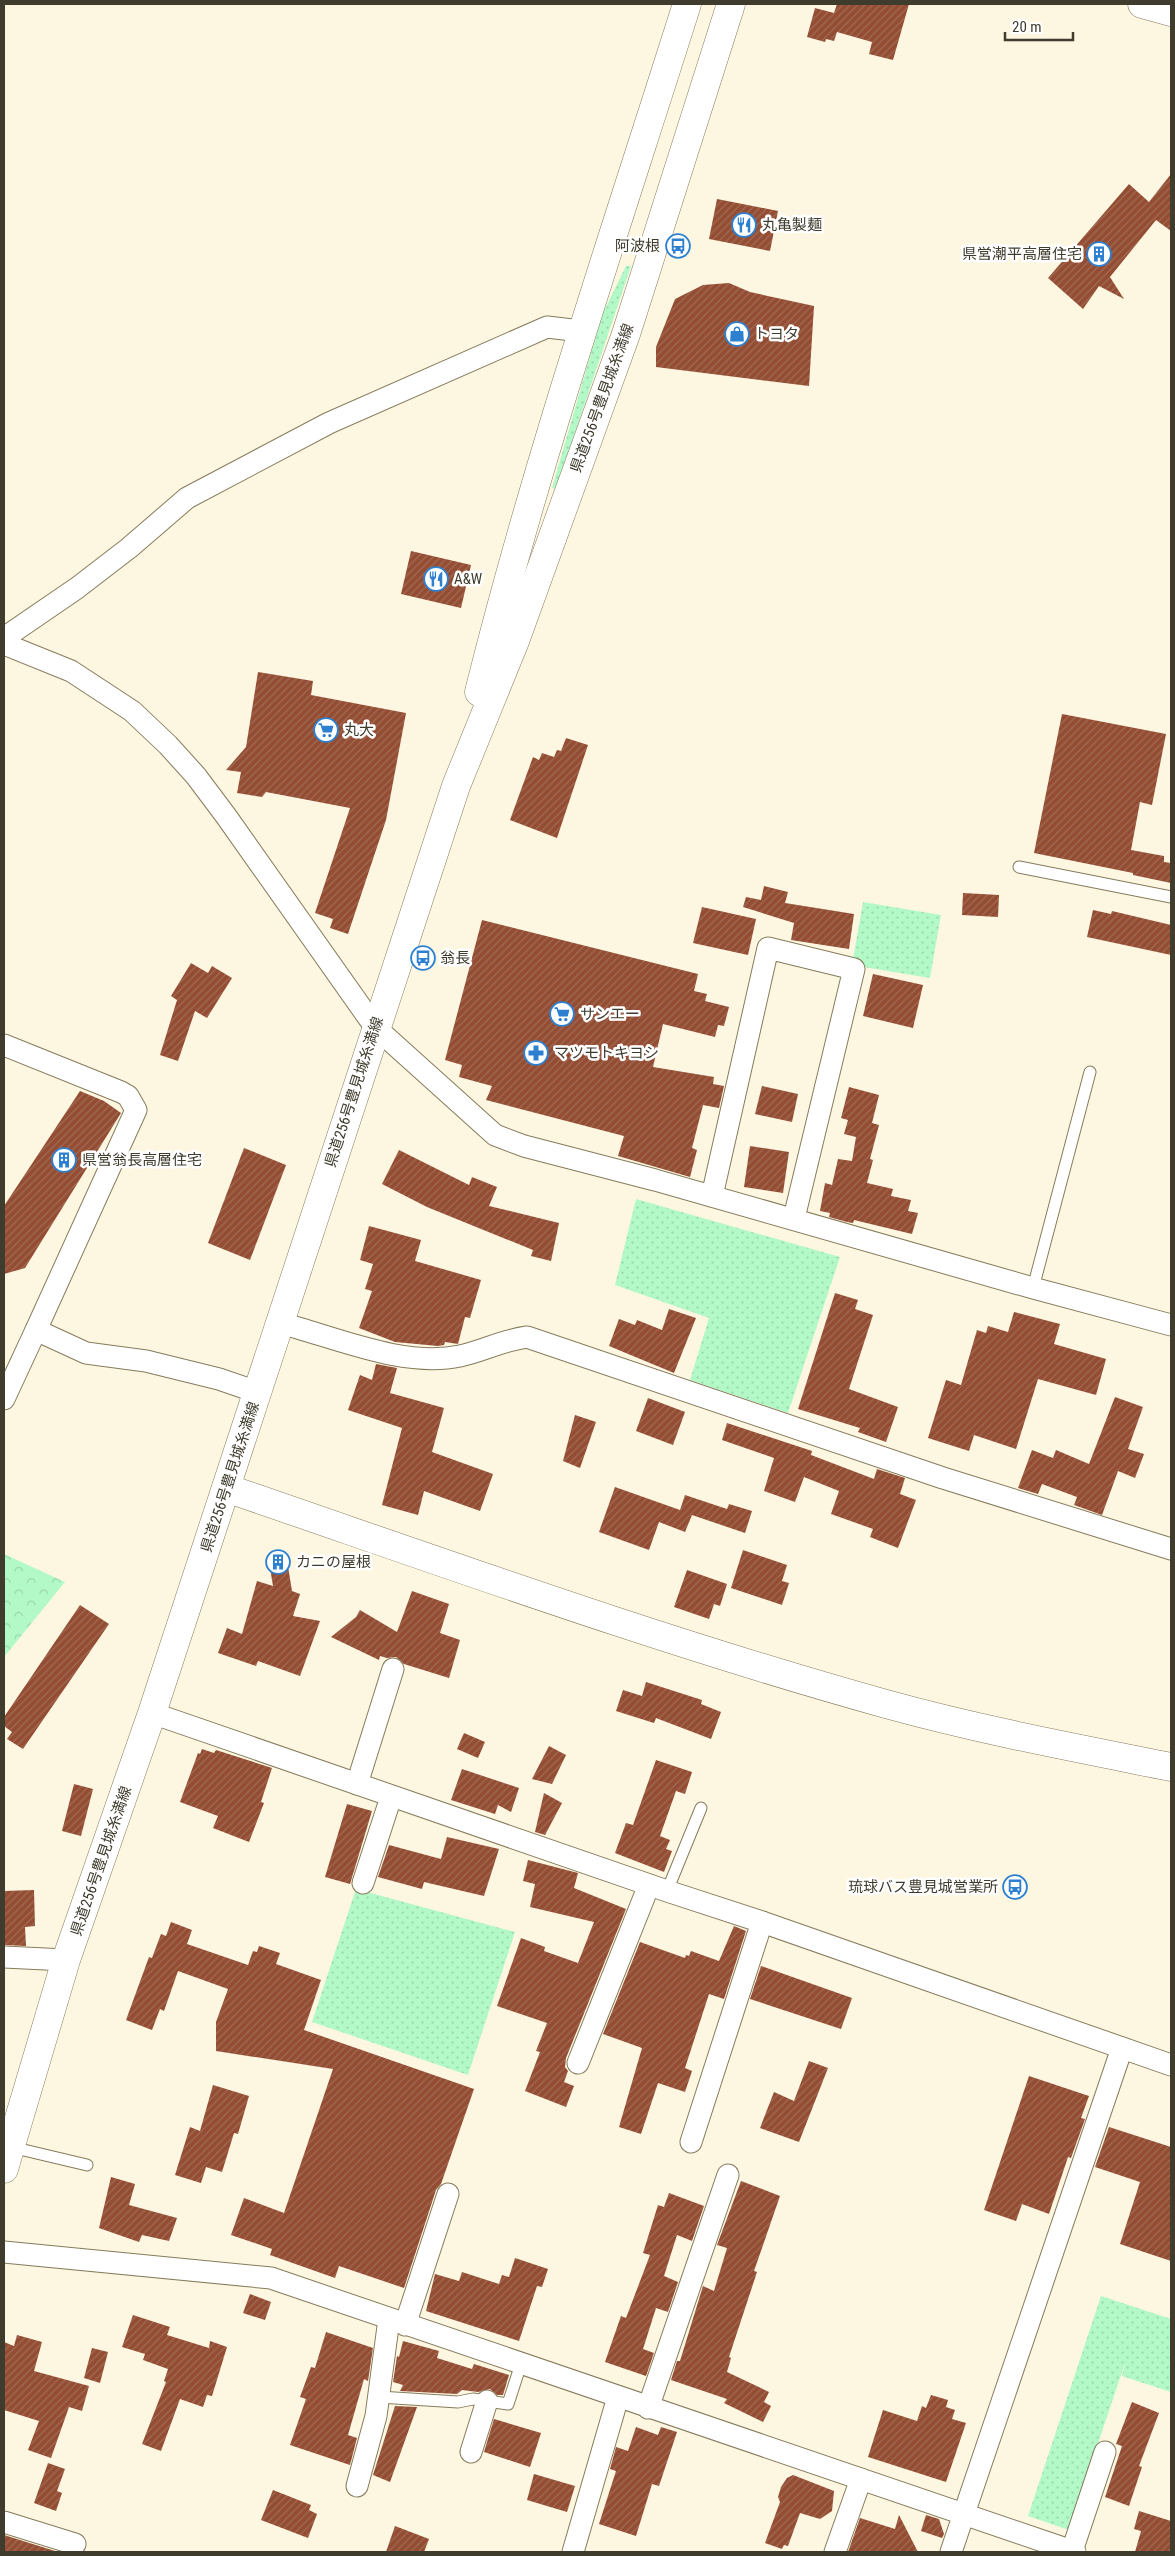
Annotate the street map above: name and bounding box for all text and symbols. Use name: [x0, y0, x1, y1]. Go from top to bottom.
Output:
scale bar: [1005, 10, 1072, 42]
text: 20 m: [1012, 18, 1042, 36]
restaurant icon: 丸亀製麺: [731, 212, 757, 238]
place label: 丸亀製麺: [762, 216, 822, 234]
bus stop icon: 阿波根: [665, 233, 691, 259]
place label: 阿波根: [615, 237, 660, 255]
building icon: 県営潮平高層住宅: [1086, 241, 1112, 267]
place label: 県営潮平高層住宅: [962, 245, 1082, 263]
street label: 県道256号豊見城糸満線: [567, 321, 637, 475]
shop icon: トヨタ: [724, 321, 750, 347]
place label: トヨタ: [754, 325, 799, 343]
restaurant icon: A&W: [423, 566, 449, 592]
place label: A&W: [454, 570, 483, 588]
supermarket icon: 丸大: [313, 717, 339, 743]
place label: 丸大: [344, 721, 374, 739]
bus stop icon: 翁長: [410, 945, 436, 971]
place label: 翁長: [440, 949, 470, 967]
supermarket icon: サンエー: [549, 1001, 575, 1027]
place label: サンエー: [580, 1005, 640, 1023]
street label: 県道256号豊見城糸満線: [321, 1014, 387, 1170]
pharmacy icon: マツモトキヨシ: [523, 1040, 549, 1066]
place label: マツモトキヨシ: [554, 1044, 659, 1062]
building icon: 県営翁長高層住宅: [51, 1147, 77, 1173]
place label: 県営翁長高層住宅: [82, 1151, 202, 1169]
street label: 県道256号豊見城糸満線: [197, 1399, 263, 1555]
building icon: カニの屋根: [265, 1549, 291, 1575]
place label: カニの屋根: [296, 1553, 371, 1571]
street label: 県道256号豊見城糸満線: [67, 1784, 135, 1938]
bus stop icon: 琉球バス豊見城営業所: [1002, 1874, 1028, 1900]
place label: 琉球バス豊見城営業所: [848, 1878, 998, 1896]

